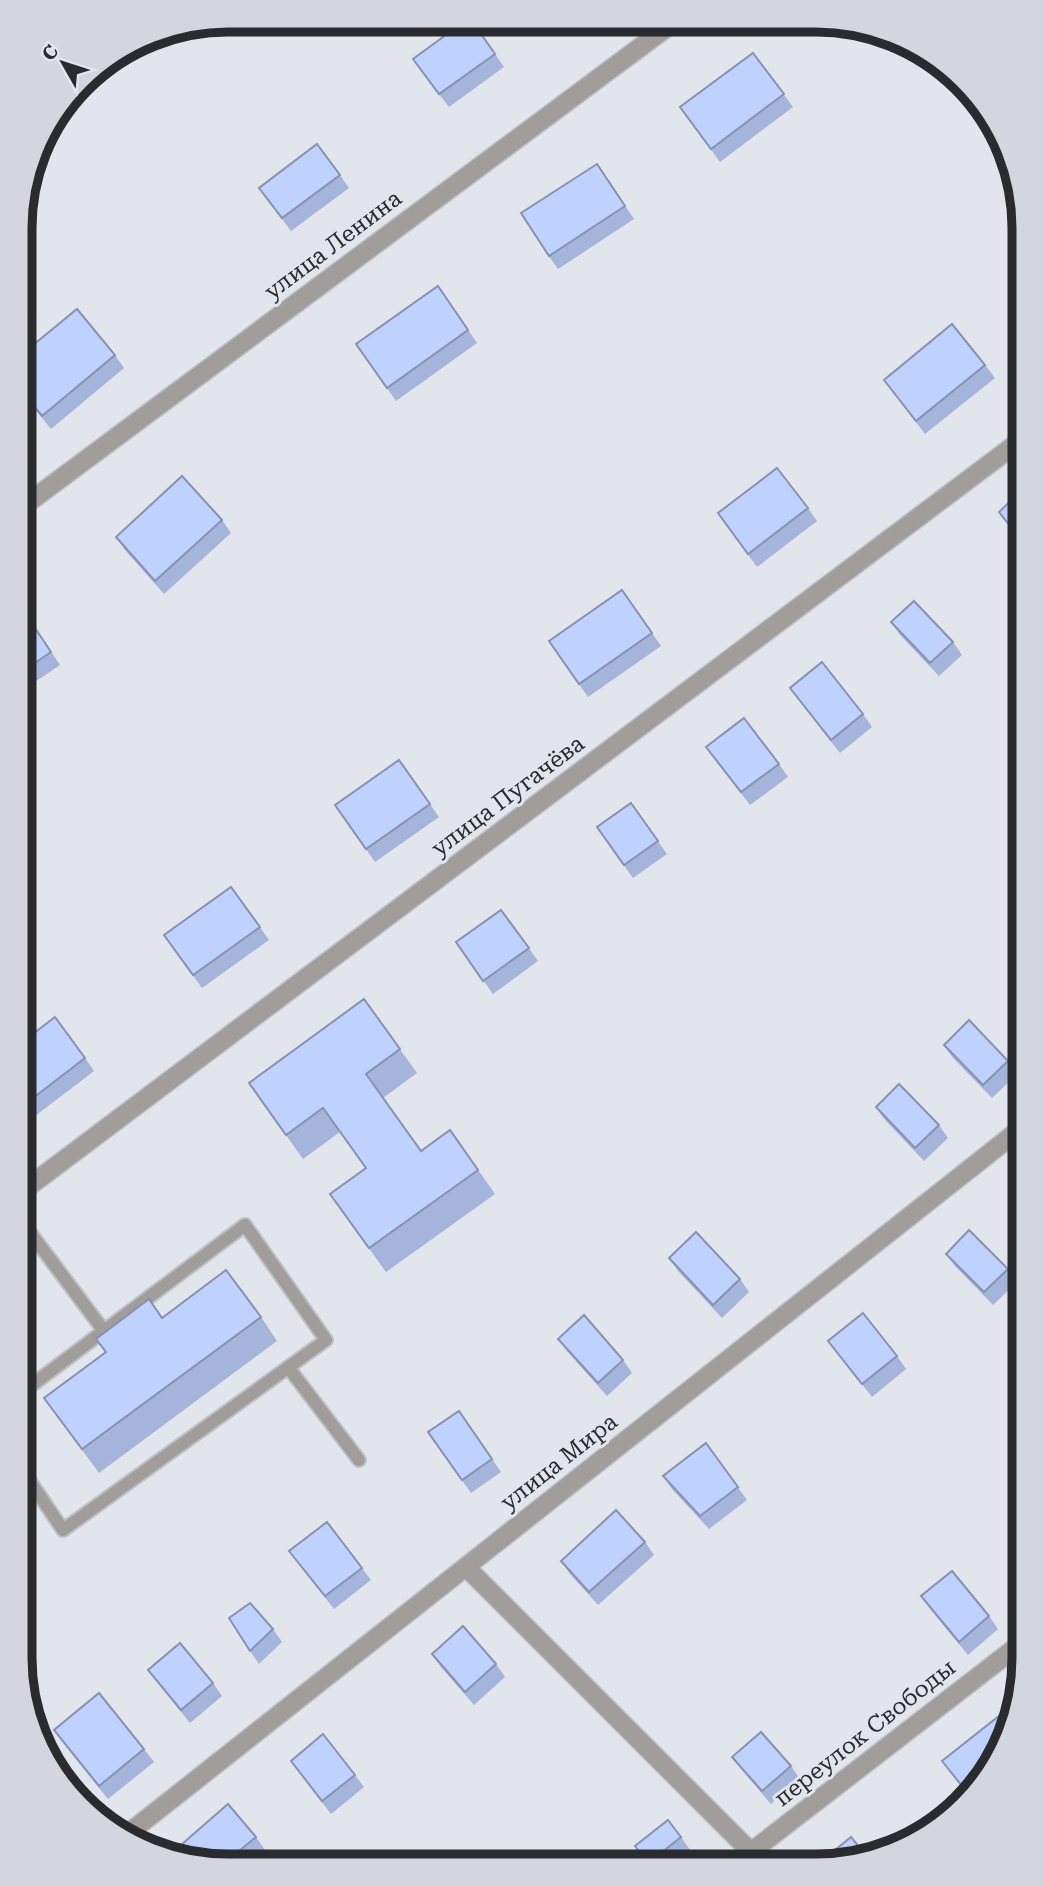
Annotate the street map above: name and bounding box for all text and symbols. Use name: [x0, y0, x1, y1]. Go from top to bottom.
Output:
north arrow: [28, 28, 98, 98]
text: С: [37, 40, 63, 65]
street label: улица Ленина: [259, 184, 407, 305]
street label: улица Пугачёва: [426, 730, 590, 862]
street label: улица Мира: [495, 1408, 623, 1516]
street label: переулок Свободы: [769, 1654, 961, 1812]

